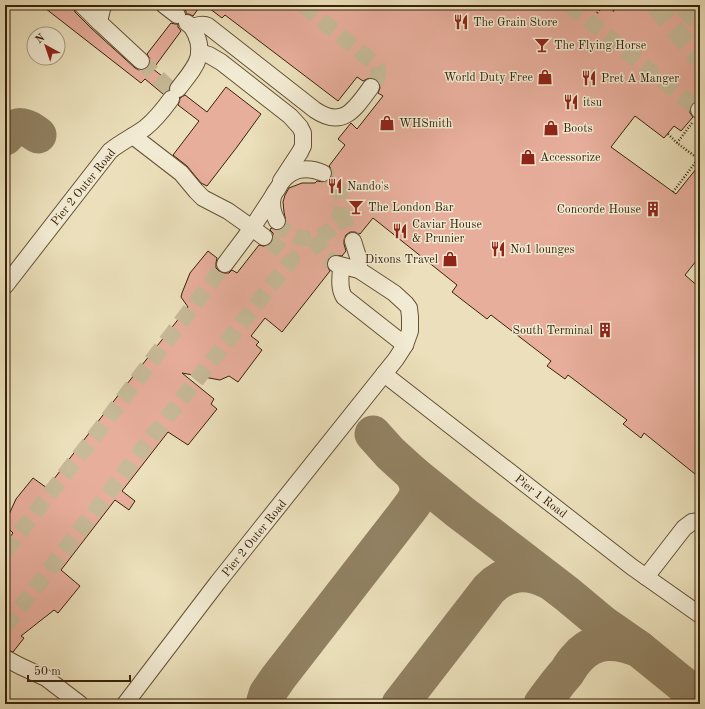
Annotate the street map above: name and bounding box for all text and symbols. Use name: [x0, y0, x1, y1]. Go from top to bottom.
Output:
restaurant icon: The Grain Store: [452, 13, 470, 31]
place label: The Grain Store: [473, 17, 558, 29]
north arrow: [26, 26, 66, 66]
text: N: [34, 32, 48, 46]
bar icon: The Flying Horse: [533, 36, 551, 54]
place label: The Flying Horse: [554, 40, 647, 52]
shop icon: World Duty Free: [536, 68, 554, 86]
restaurant icon: Pret A Manger: [580, 69, 598, 87]
place label: World Duty Free: [444, 72, 533, 84]
place label: Pret A Manger: [601, 73, 679, 85]
restaurant icon: itsu: [562, 93, 580, 111]
place label: itsu: [583, 97, 603, 109]
shop icon: WHSmith: [378, 114, 396, 132]
place label: WHSmith: [399, 118, 453, 130]
shop icon: Boots: [542, 119, 560, 137]
place label: Boots: [563, 123, 593, 135]
street label: Pier 2 Outer Road: [49, 147, 118, 228]
shop icon: Accessorize: [519, 148, 537, 166]
place label: Accessorize: [540, 152, 601, 164]
restaurant icon: Nando's: [326, 177, 344, 195]
place label: Nando's: [347, 181, 389, 193]
bar icon: The London Bar: [347, 198, 365, 216]
building icon: Concorde House: [644, 200, 662, 218]
place label: The London Bar: [368, 202, 454, 214]
place label: Concorde House: [557, 204, 641, 216]
place label: Caviar House & Prunier: [412, 219, 482, 245]
restaurant icon: Caviar House & Prunier: [391, 222, 409, 240]
restaurant icon: No1 lounges: [489, 240, 507, 258]
place label: No1 lounges: [510, 244, 575, 256]
shop icon: Dixons Travel: [441, 250, 459, 268]
place label: Dixons Travel: [365, 254, 438, 266]
building icon: South Terminal: [596, 321, 614, 339]
place label: South Terminal: [513, 325, 593, 337]
street label: Pier 1 Road: [512, 473, 569, 521]
street label: Pier 2 Outer Road: [220, 498, 289, 579]
scale bar: [28, 657, 130, 683]
text: 50 m: [34, 665, 61, 678]

